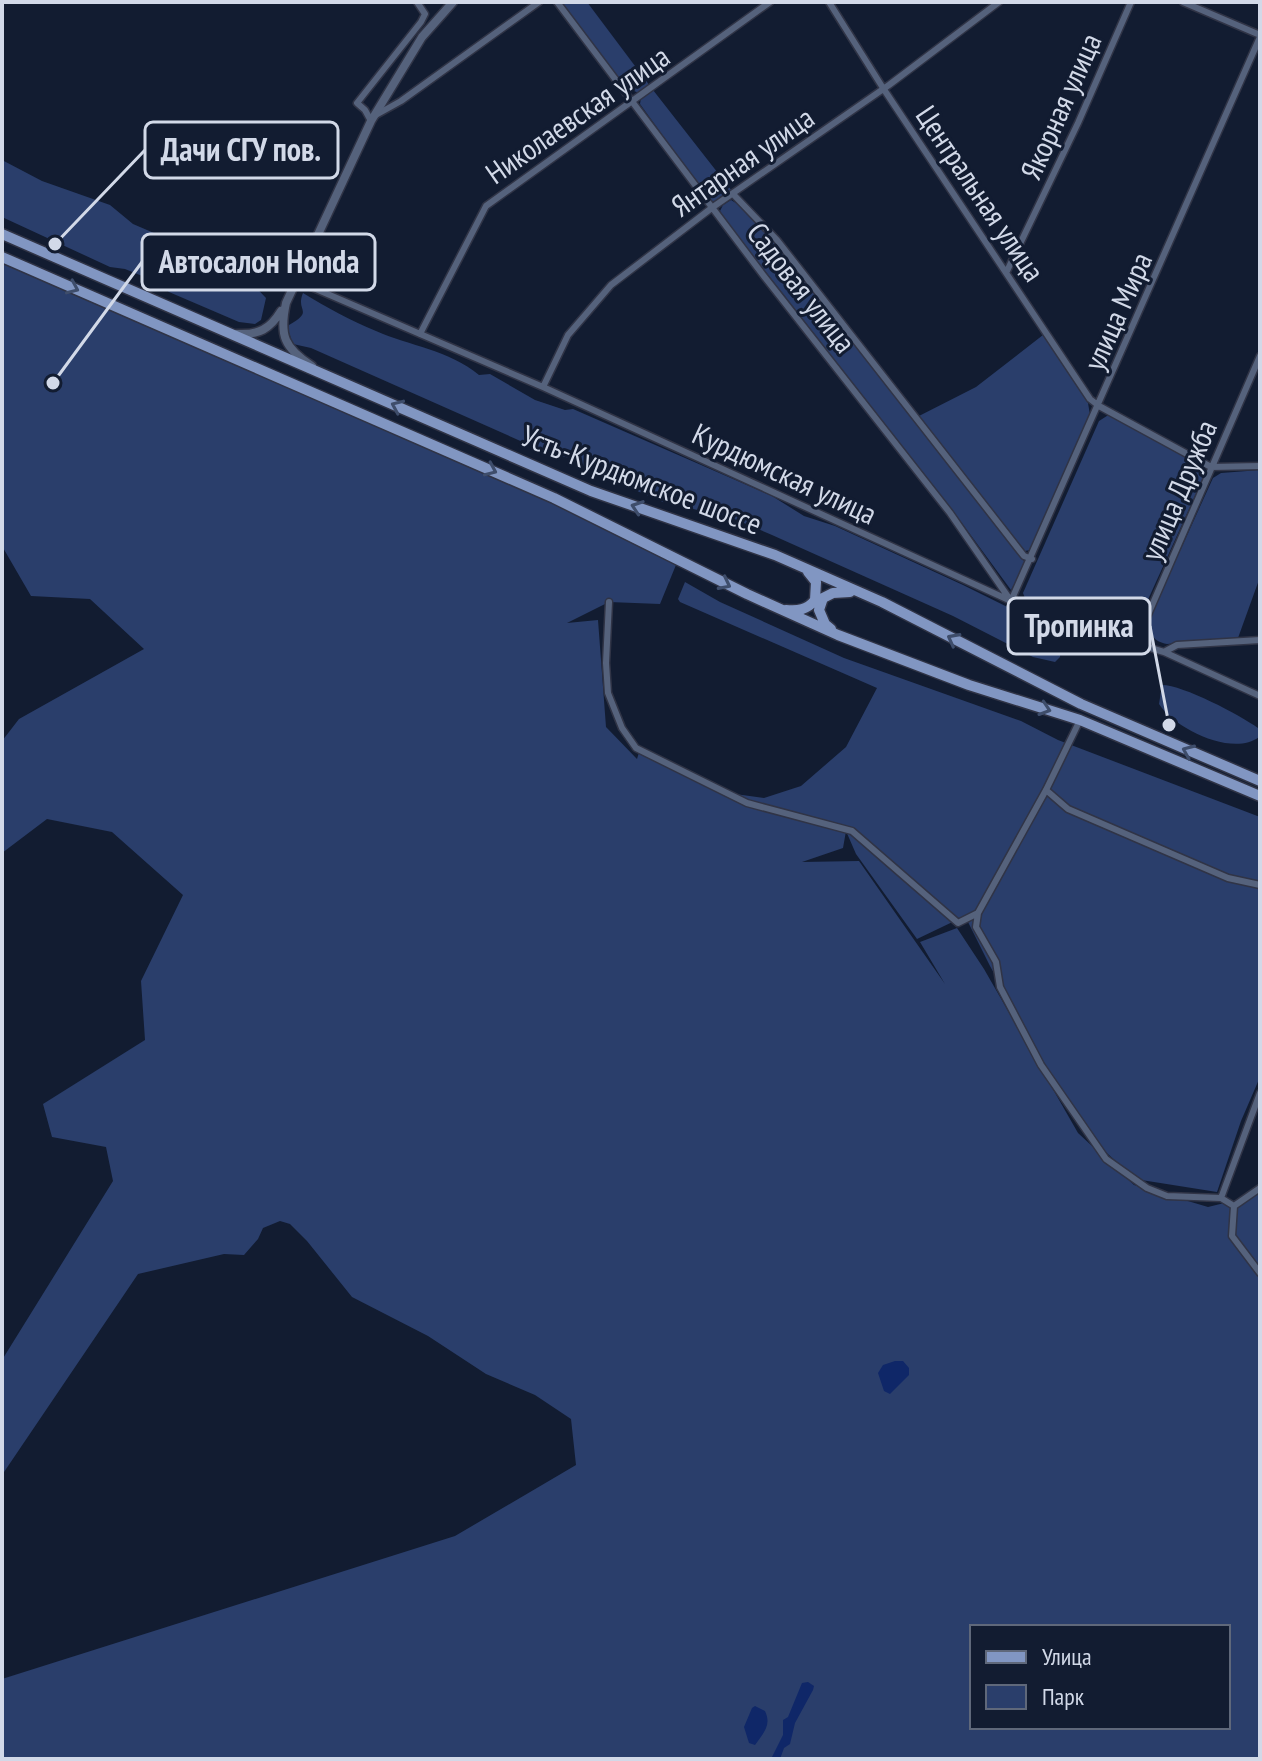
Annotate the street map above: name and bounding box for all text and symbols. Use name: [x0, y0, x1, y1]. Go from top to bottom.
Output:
street label: Якорная улица: [1011, 27, 1109, 185]
street label: Николаевская улица: [477, 36, 677, 192]
street label: Янтарная улица: [663, 97, 821, 225]
street label: Центральная улица: [908, 98, 1054, 288]
callout: Дачи СГУ пов.: [145, 122, 338, 178]
text: Дачи СГУ пов.: [161, 128, 321, 170]
street label: Садовая улица: [739, 214, 865, 360]
callout: Автосалон Honda: [142, 234, 375, 290]
text: Автосалон Honda: [158, 240, 359, 282]
street label: улица Мира: [1074, 246, 1160, 376]
one-way arrow: [65, 279, 79, 295]
one-way arrow: [391, 400, 405, 416]
street label: Курдюмская улица: [687, 413, 883, 533]
street label: улица Дружба: [1131, 414, 1225, 566]
street label: Усть-Курдюмское шоссе: [516, 415, 768, 543]
one-way arrow: [483, 460, 498, 476]
one-way arrow: [630, 500, 644, 516]
one-way arrow: [717, 574, 732, 589]
callout: Тропинка: [1008, 598, 1150, 654]
text: Тропинка: [1024, 604, 1134, 646]
one-way arrow: [947, 634, 962, 649]
one-way arrow: [1038, 700, 1051, 716]
one-way arrow: [1182, 745, 1196, 761]
legend: [970, 1625, 1230, 1729]
text: Улица: [1042, 1641, 1092, 1672]
text: Парк: [1042, 1681, 1085, 1712]

